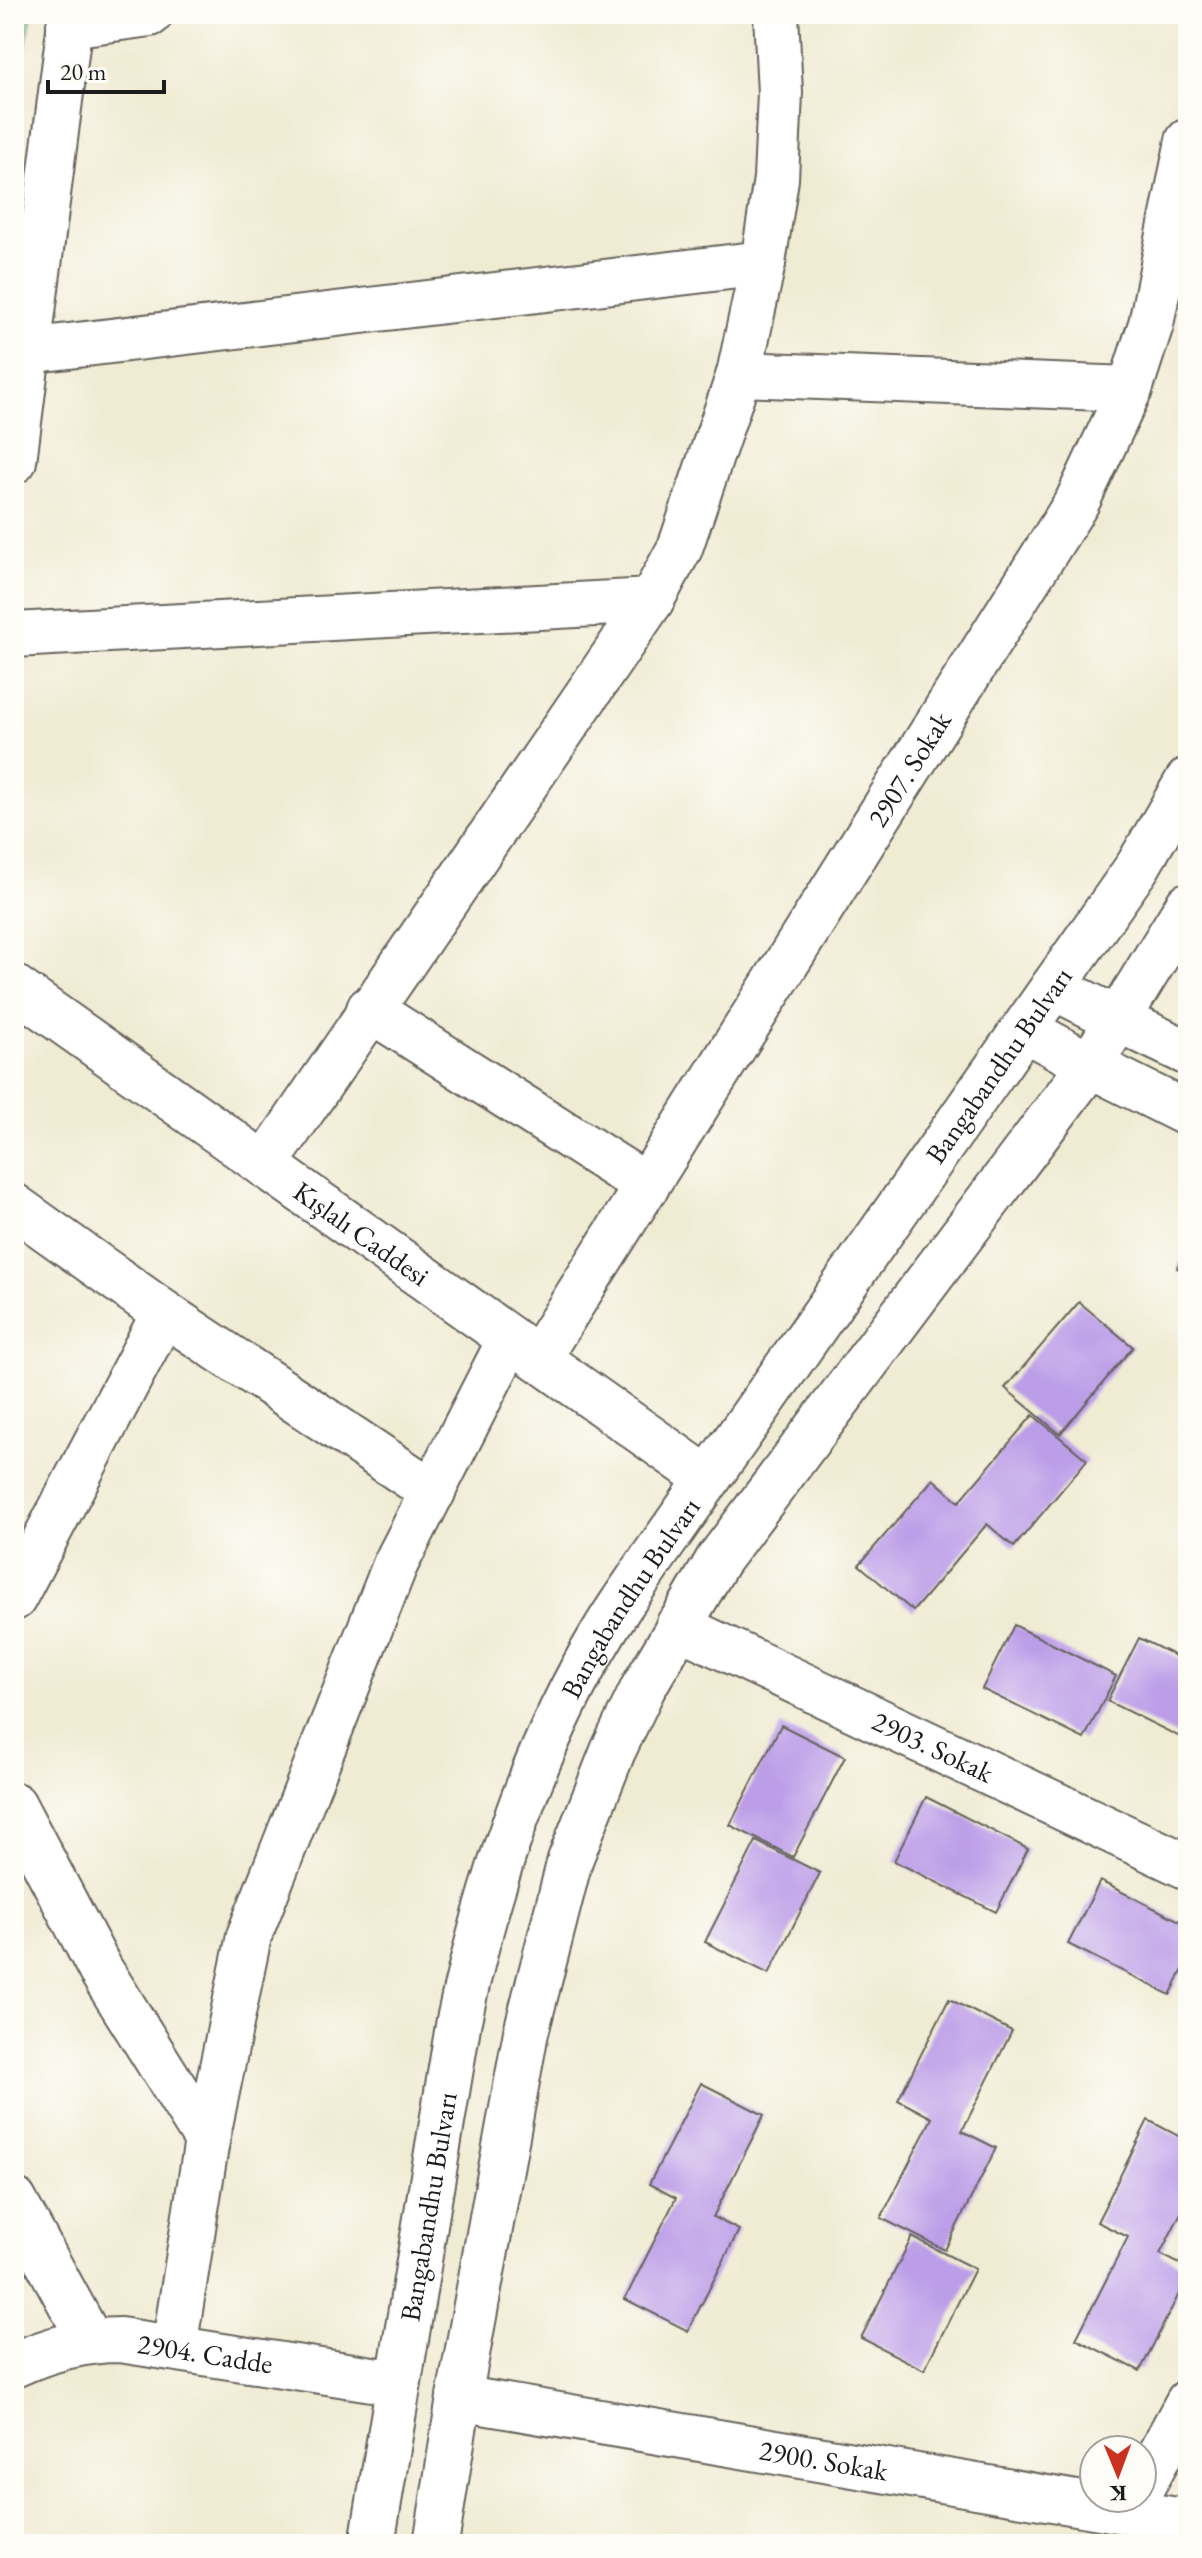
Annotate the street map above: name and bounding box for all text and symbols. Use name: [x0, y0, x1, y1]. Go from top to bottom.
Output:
scale bar: [48, 44, 164, 94]
text: 20 m: [60, 56, 107, 87]
street label: 2907. Sokak: [859, 704, 959, 834]
street label: Bangabandhu Bulvarı: [917, 960, 1080, 1170]
street label: Kışlalı Caddesi: [287, 1173, 437, 1294]
street label: Bangabandhu Bulvarı: [552, 1490, 708, 1704]
street label: 2903. Sokak: [867, 1702, 1000, 1791]
street label: Bangabandhu Bulvarı: [391, 2089, 465, 2324]
street label: 2904. Cadde: [135, 2325, 275, 2381]
street label: 2900. Sokak: [757, 2431, 892, 2489]
north arrow: [1078, 2434, 1158, 2514]
text: K: [1109, 2479, 1127, 2508]

